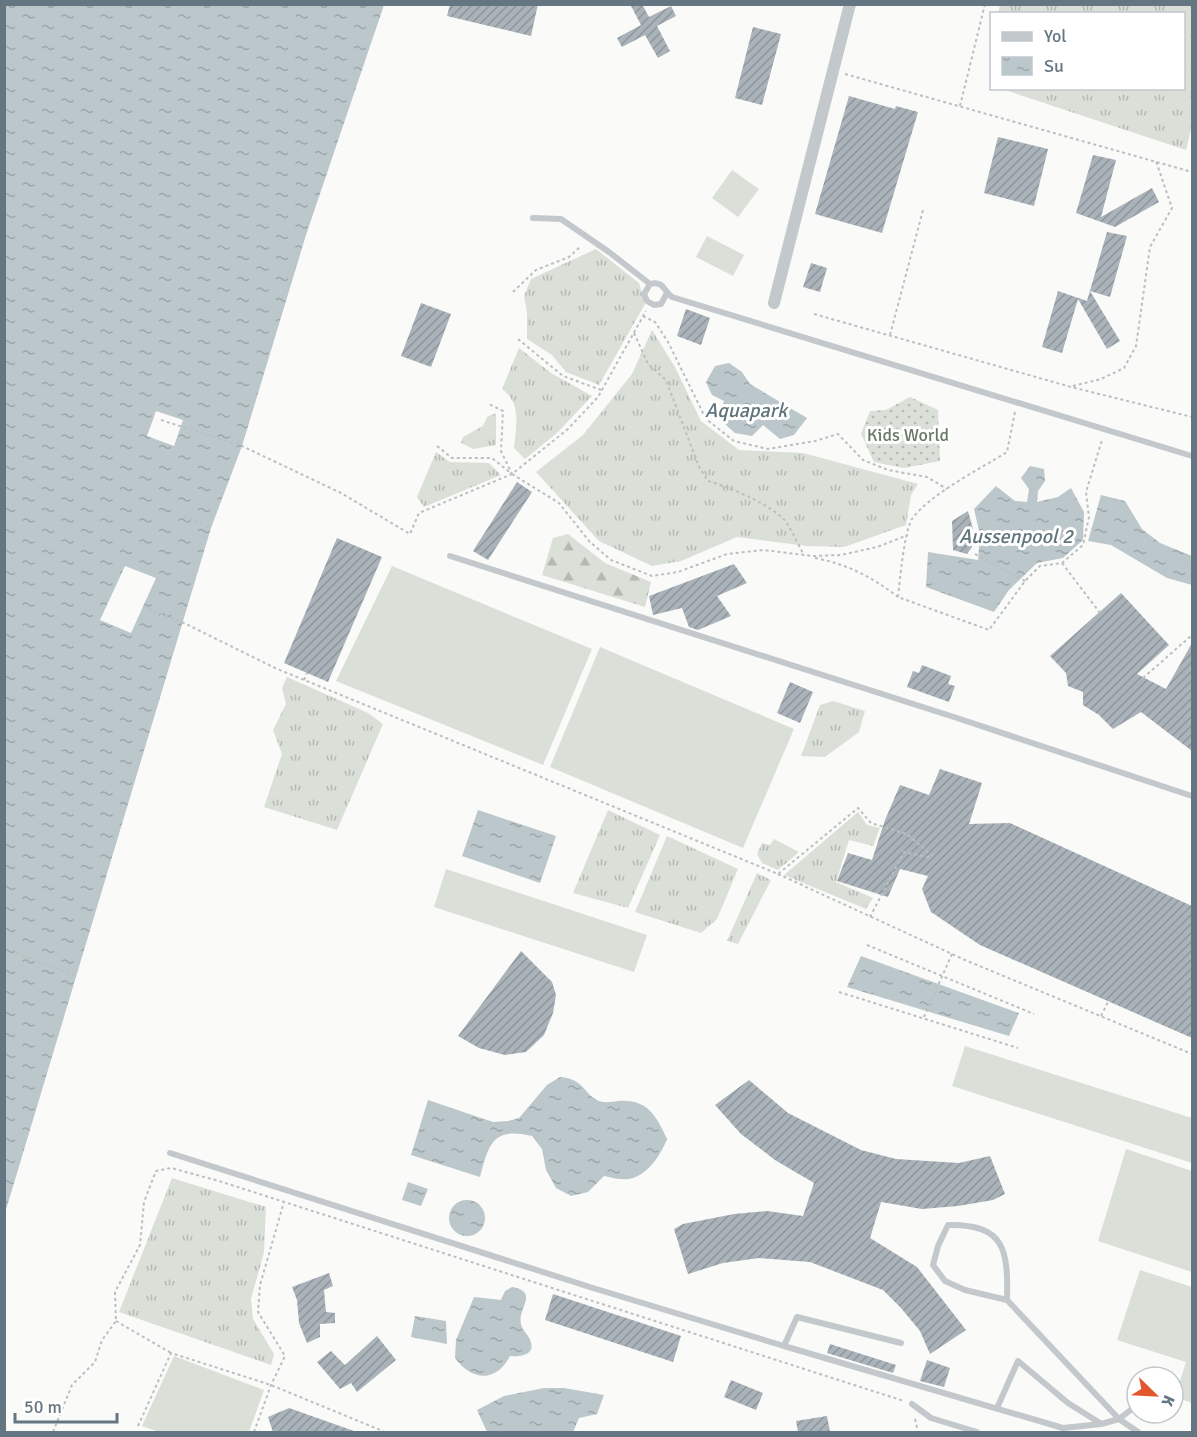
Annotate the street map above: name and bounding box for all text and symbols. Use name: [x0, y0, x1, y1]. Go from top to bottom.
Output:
legend: [990, 12, 1185, 90]
text: Yol: [1044, 25, 1067, 47]
text: Su: [1044, 55, 1064, 77]
water label: Aquapark: [705, 398, 789, 423]
park label: Kids World: [867, 424, 949, 446]
water label: Aussenpool 2: [959, 524, 1074, 549]
north arrow: [1125, 1365, 1185, 1425]
scale bar: [15, 1386, 117, 1424]
text: K: [1157, 1392, 1179, 1409]
text: 50 m: [24, 1396, 62, 1418]

